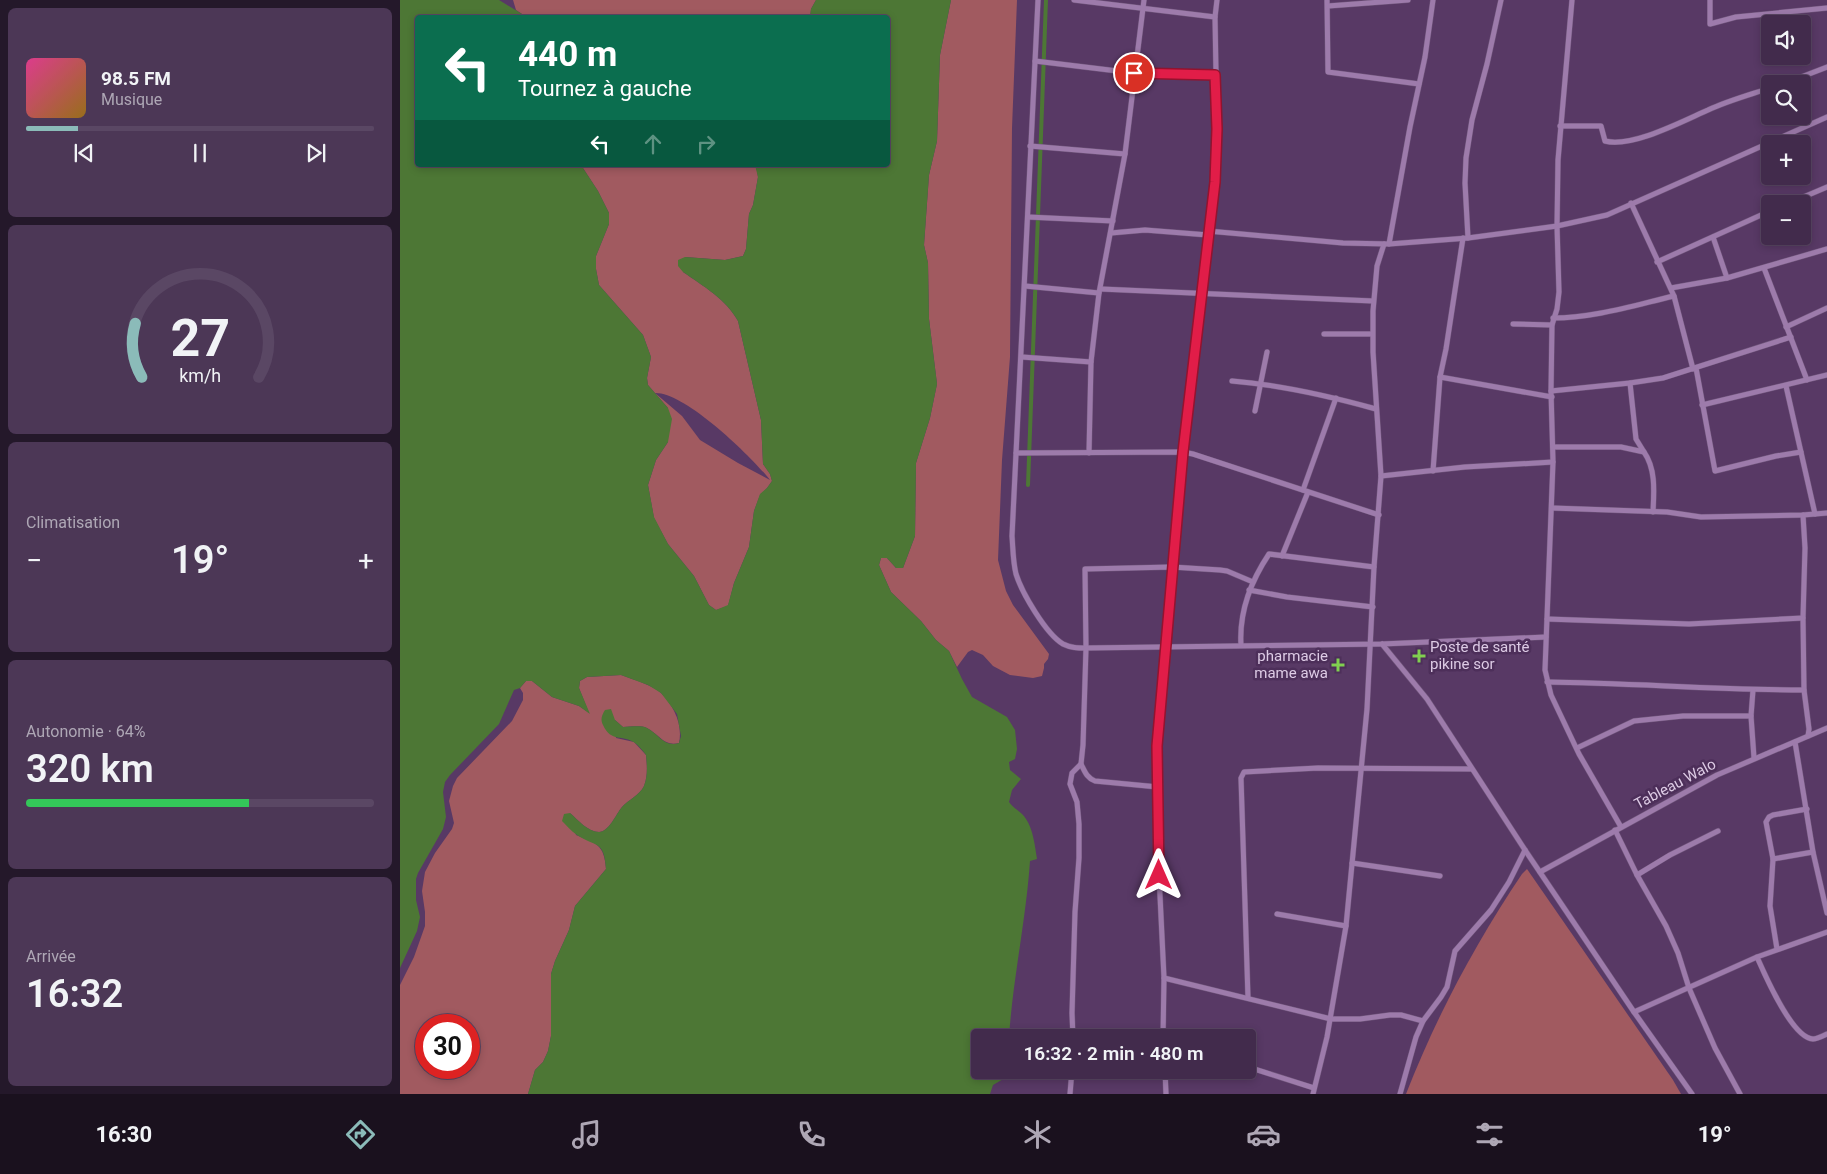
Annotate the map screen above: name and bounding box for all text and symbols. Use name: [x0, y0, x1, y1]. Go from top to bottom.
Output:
map controls: [1761, 15, 1811, 245]
button: sound: [1761, 15, 1811, 65]
text: 440 m: [518, 34, 617, 75]
icon: left: [435, 35, 500, 100]
pin: [1113, 52, 1155, 94]
icon: arrive: [1120, 59, 1148, 87]
text: 98.5 FM: [101, 67, 171, 90]
button: search: [1761, 75, 1811, 125]
text: Tournez à gauche: [518, 76, 692, 101]
text: Musique: [101, 90, 162, 109]
icon: left: [586, 130, 614, 158]
icon: ahead: [639, 130, 667, 158]
icon: right: [692, 130, 720, 158]
button: +: [1761, 135, 1811, 185]
icon: previous: [70, 139, 98, 167]
icon: pause: [186, 139, 214, 167]
icon: next: [302, 139, 330, 167]
button: −: [1761, 195, 1811, 245]
text: 27: [170, 308, 230, 369]
text: km/h: [179, 365, 221, 386]
text: Climatisation: [26, 513, 120, 532]
text: 19°: [171, 538, 229, 582]
text: −: [26, 544, 42, 577]
text: +: [358, 544, 374, 577]
place label: Poste de santé pikine sor: [1430, 638, 1529, 673]
place label: pharmacie mame awa: [1254, 647, 1328, 682]
marker: Poste de santé pikine sor: [1412, 649, 1426, 663]
marker: pharmacie mame awa: [1332, 659, 1344, 671]
text: Autonomie · 64%: [26, 722, 146, 741]
text: 320 km: [26, 747, 154, 791]
street label: Tableau Walo: [1631, 755, 1719, 813]
position arrow: [1132, 848, 1184, 900]
text: Arrivée: [26, 947, 76, 966]
text: 16:32: [26, 972, 123, 1016]
speed limit sign: 30: [415, 1014, 480, 1079]
text: 16:32 · 2 min · 480 m: [1023, 1042, 1204, 1065]
icon: directions: [343, 1117, 378, 1152]
icon: music: [569, 1117, 604, 1152]
icon: phone: [794, 1117, 829, 1152]
icon: climate: [1020, 1117, 1055, 1152]
icon: car: [1246, 1117, 1281, 1152]
icon: filters: [1472, 1117, 1507, 1152]
text: 16:30: [95, 1122, 152, 1147]
text: 19°: [1698, 1122, 1731, 1147]

